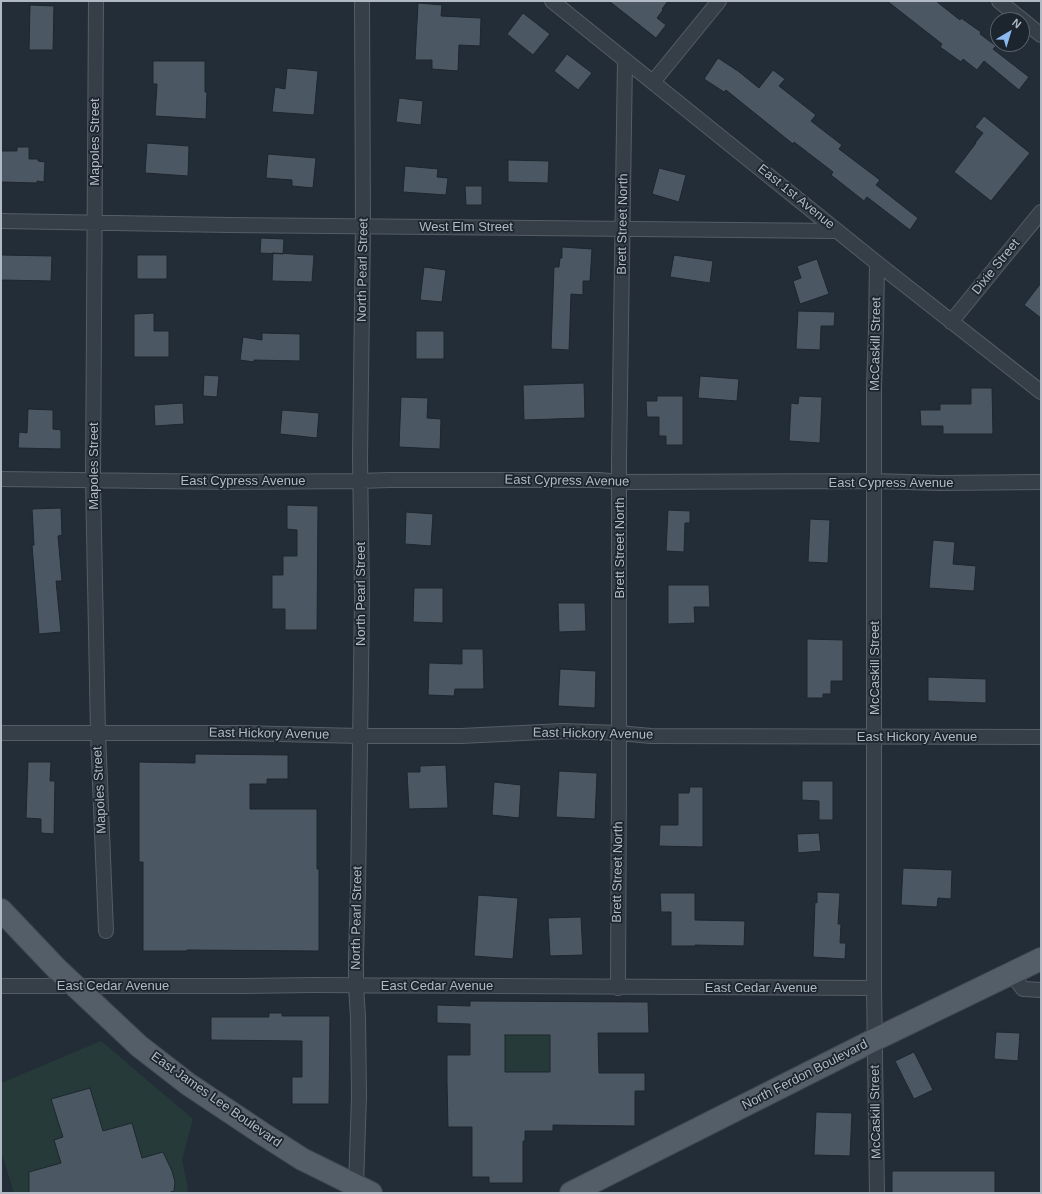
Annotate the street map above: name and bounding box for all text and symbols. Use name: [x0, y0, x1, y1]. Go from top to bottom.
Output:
north arrow: [990, 12, 1030, 52]
text: N: [1010, 16, 1024, 31]
street label: Mapoles Street: [87, 98, 103, 186]
street label: East 1st Avenue: [754, 161, 838, 233]
street label: Brett Street North: [614, 173, 632, 275]
street label: North Pearl Street: [354, 218, 372, 322]
street label: West Elm Street: [419, 219, 513, 235]
street label: Dixie Street: [969, 236, 1023, 298]
street label: McCaskill Street: [867, 297, 885, 391]
street label: Mapoles Street: [86, 422, 102, 510]
street label: East Cypress Avenue: [504, 472, 630, 490]
street label: East Cypress Avenue: [181, 473, 305, 489]
street label: East Cypress Avenue: [829, 475, 953, 491]
street label: Brett Street North: [612, 497, 628, 599]
street label: North Pearl Street: [353, 542, 369, 646]
street label: McCaskill Street: [867, 621, 883, 715]
street label: East Hickory Avenue: [209, 725, 329, 743]
street label: East Hickory Avenue: [533, 725, 653, 743]
street label: East Hickory Avenue: [857, 729, 977, 745]
street label: Mapoles Street: [90, 746, 110, 834]
street label: Brett Street North: [609, 821, 627, 923]
street label: North Pearl Street: [348, 866, 366, 970]
street label: East Cedar Avenue: [57, 978, 169, 994]
street label: East Cedar Avenue: [381, 978, 493, 994]
street label: East Cedar Avenue: [705, 980, 817, 996]
street label: North Ferdon Boulevard: [740, 1037, 870, 1113]
street label: East James Lee Boulevard: [148, 1049, 284, 1151]
street label: McCaskill Street: [867, 1065, 885, 1159]

